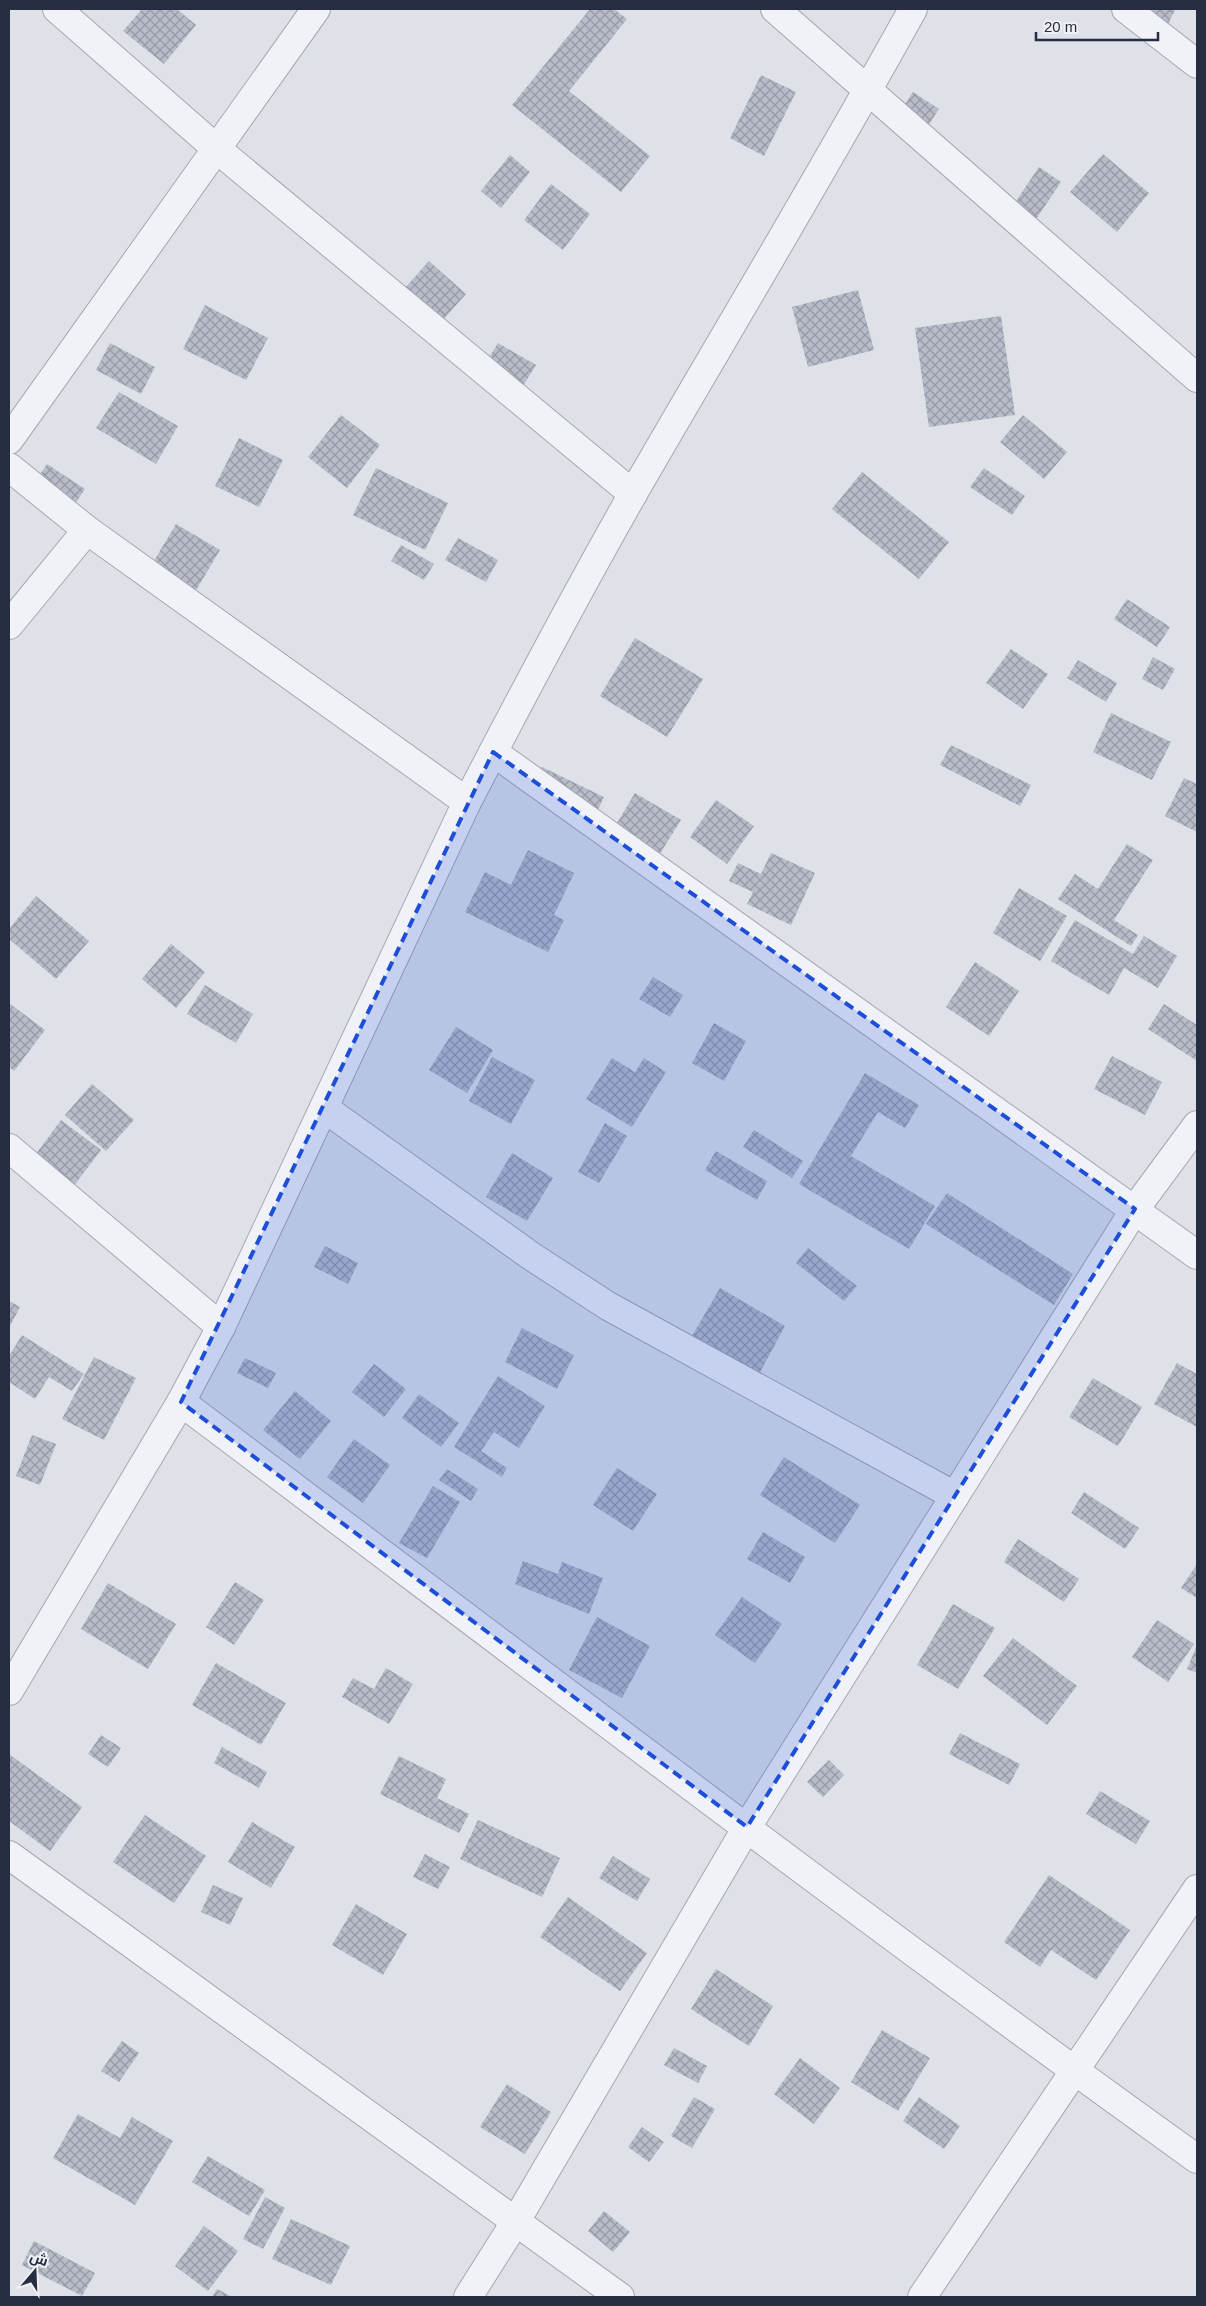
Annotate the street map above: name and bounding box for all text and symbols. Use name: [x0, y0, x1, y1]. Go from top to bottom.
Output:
scale bar: [1036, 10, 1158, 42]
text: 20 m: [1044, 18, 1077, 35]
north arrow: [10, 2246, 60, 2296]
text: ش: [28, 2248, 50, 2270]

